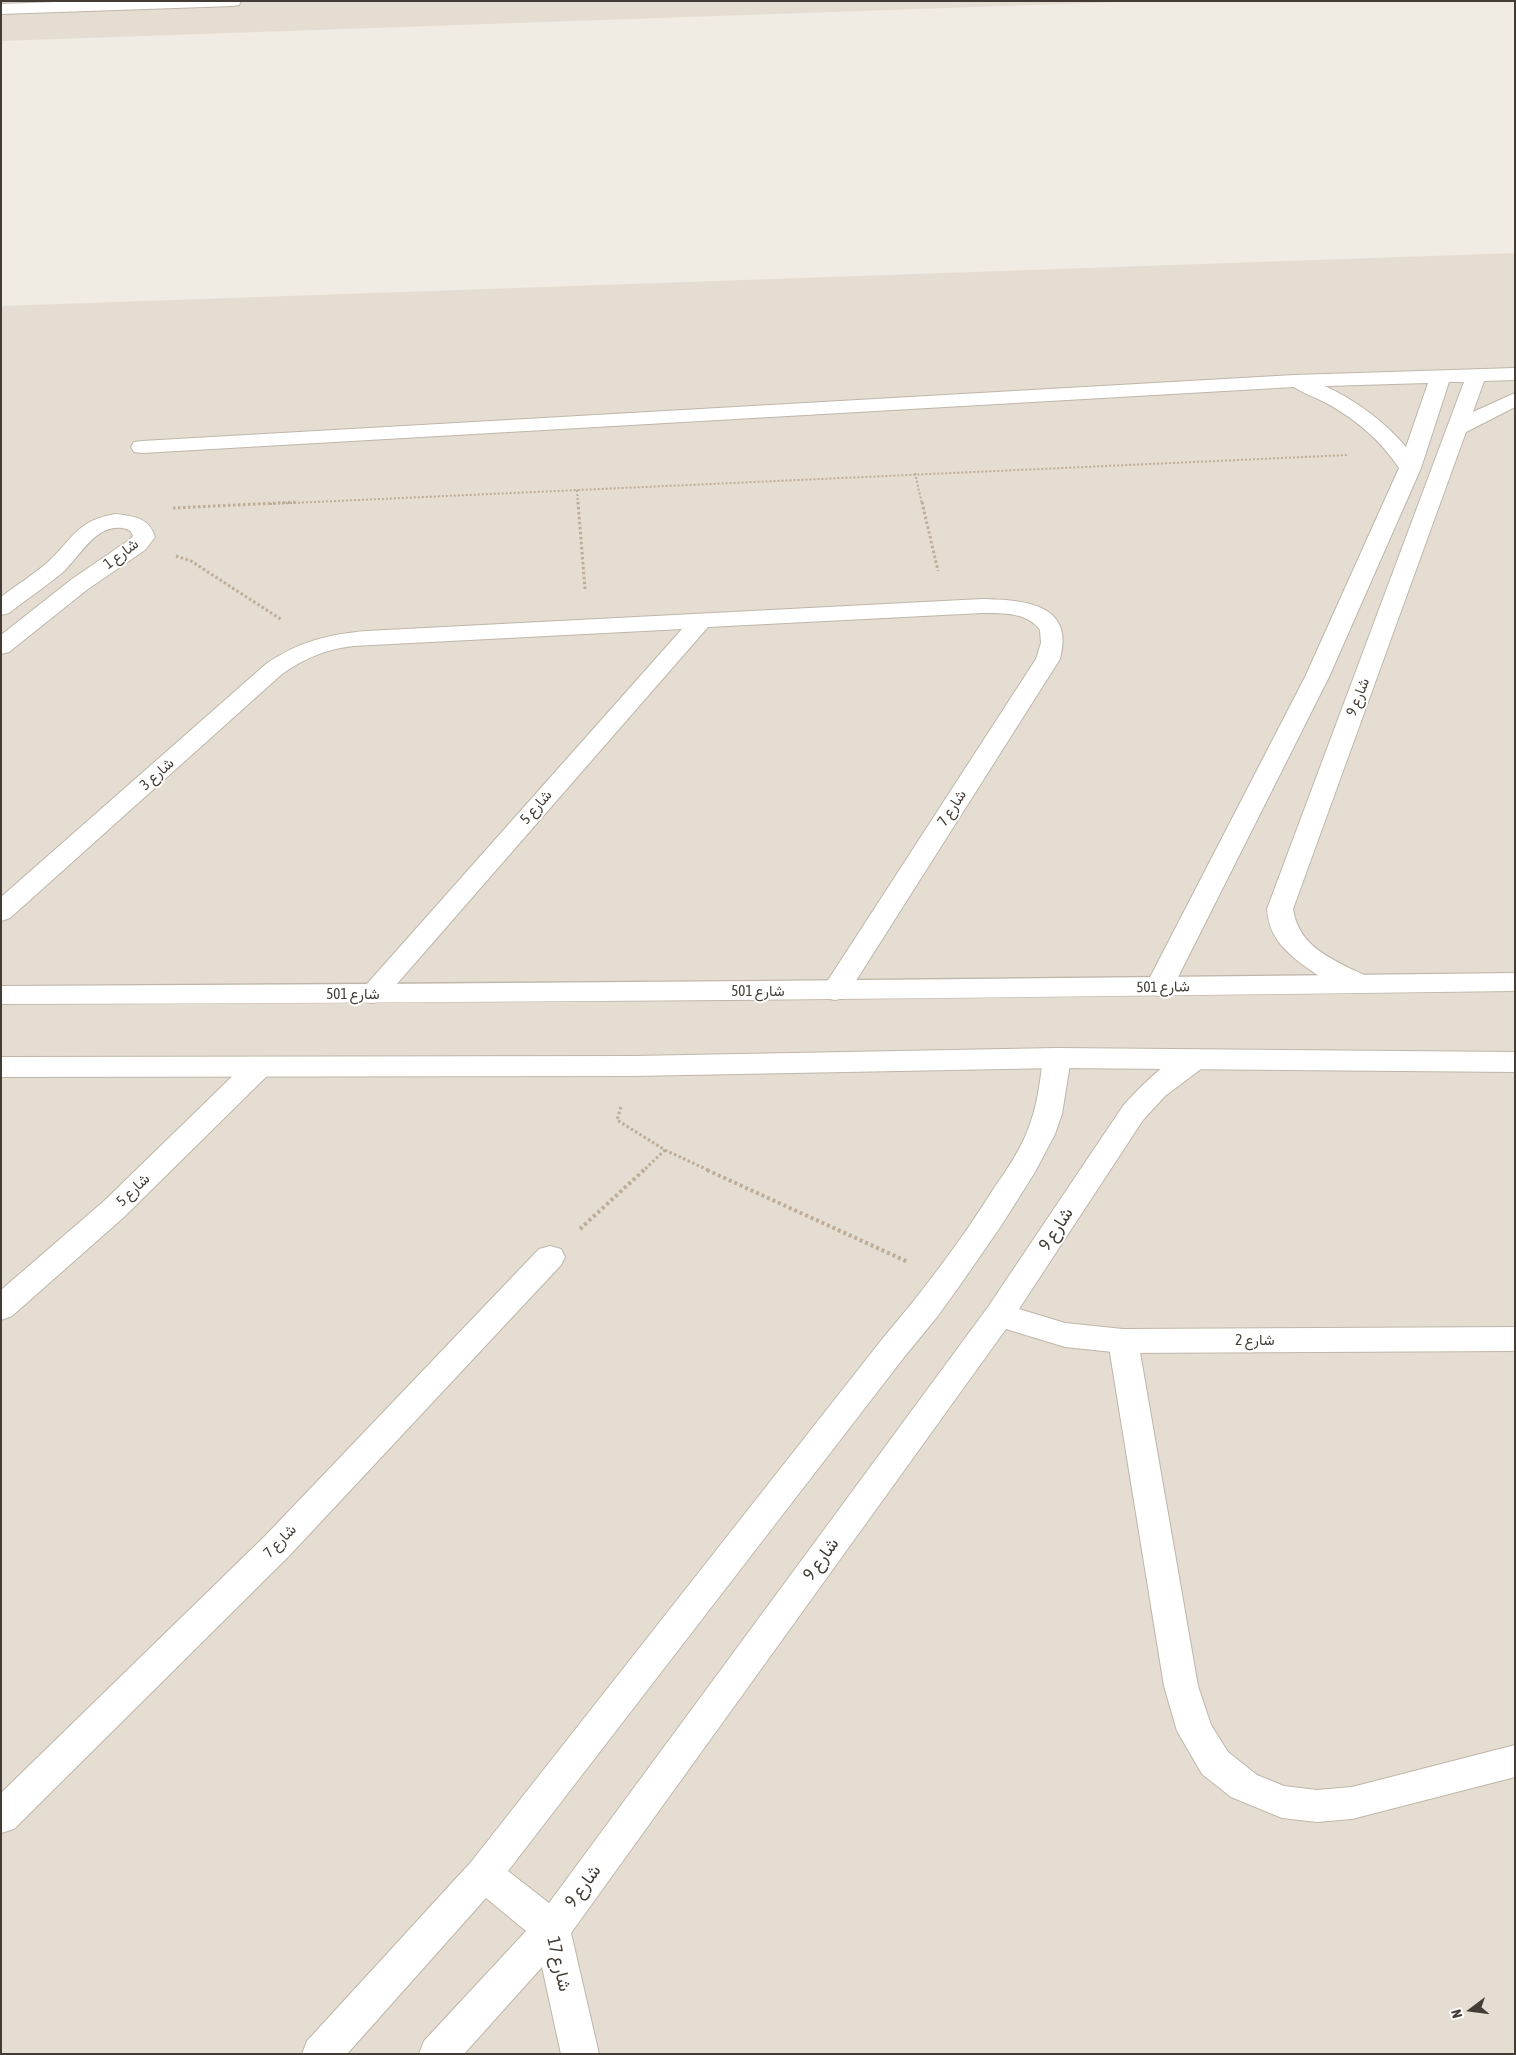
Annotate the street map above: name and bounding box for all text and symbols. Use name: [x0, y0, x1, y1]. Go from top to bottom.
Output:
street label: شارع 1: [100, 535, 142, 573]
street label: شارع 9: [1343, 675, 1373, 719]
street label: شارع 3: [136, 754, 178, 794]
street label: شارع 5: [516, 786, 556, 828]
street label: شارع 7: [934, 787, 970, 829]
street label: شارع 501: [1136, 978, 1190, 996]
street label: شارع 501: [731, 982, 785, 1000]
street label: شارع 501: [326, 985, 380, 1003]
street label: شارع 5: [113, 1170, 153, 1210]
street label: شارع 9: [1034, 1203, 1078, 1255]
street label: شارع 2: [1235, 1331, 1275, 1349]
street label: شارع 7: [260, 1521, 300, 1561]
street label: شارع 9: [798, 1534, 844, 1584]
street label: شارع 9: [560, 1861, 606, 1911]
street label: شارع 17: [542, 1934, 576, 1994]
north arrow: [1446, 1985, 1496, 2035]
text: N: [1448, 2008, 1465, 2020]

